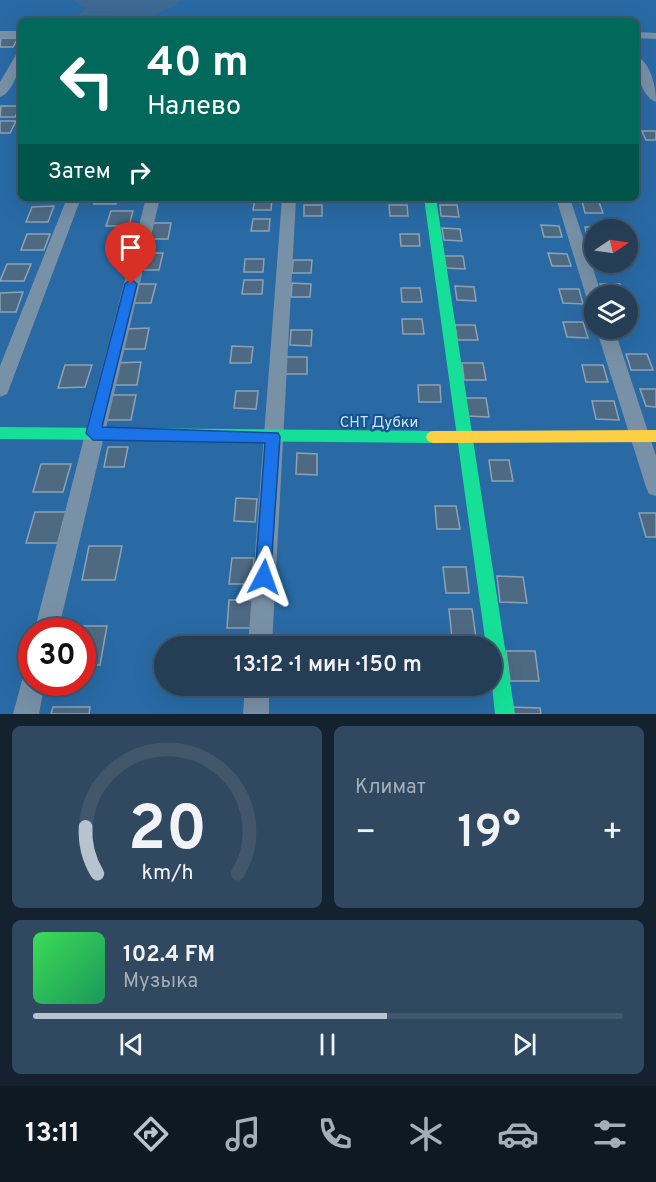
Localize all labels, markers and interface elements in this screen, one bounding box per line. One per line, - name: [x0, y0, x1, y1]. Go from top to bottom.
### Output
- text: 40 m: [147, 38, 249, 91]
- icon: left: [48, 42, 126, 120]
- text: Налево: [147, 90, 241, 124]
- icon: right: [123, 156, 156, 189]
- text: Затем: [48, 159, 111, 186]
- north arrow: [584, 219, 638, 273]
- map controls: [584, 219, 638, 339]
- pin: [105, 222, 156, 284]
- icon: arrive: [114, 231, 147, 264]
- button: layers: [584, 285, 638, 339]
- park label: СНТ Дубки: [340, 414, 418, 433]
- position arrow: [232, 545, 296, 609]
- speed limit sign: 30: [18, 618, 96, 696]
- text: 13:12 · 1 мин · 150 m: [234, 652, 422, 679]
- text: Климат: [355, 775, 426, 801]
- text: 20: [127, 793, 207, 872]
- text: 19°: [457, 806, 521, 863]
- text: −: [355, 813, 376, 855]
- text: +: [602, 813, 623, 855]
- text: km/h: [141, 860, 193, 887]
- text: 102.4 FM: [123, 942, 215, 969]
- text: Музыка: [123, 969, 198, 995]
- icon: previous: [115, 1028, 148, 1061]
- icon: pause: [311, 1028, 344, 1061]
- icon: next: [508, 1028, 541, 1061]
- icon: directions: [130, 1113, 172, 1155]
- icon: music: [222, 1113, 264, 1155]
- icon: phone: [314, 1113, 356, 1155]
- icon: climate: [405, 1113, 447, 1155]
- icon: car: [497, 1113, 539, 1155]
- icon: filters: [589, 1113, 631, 1155]
- text: 13:11: [25, 1117, 80, 1151]

